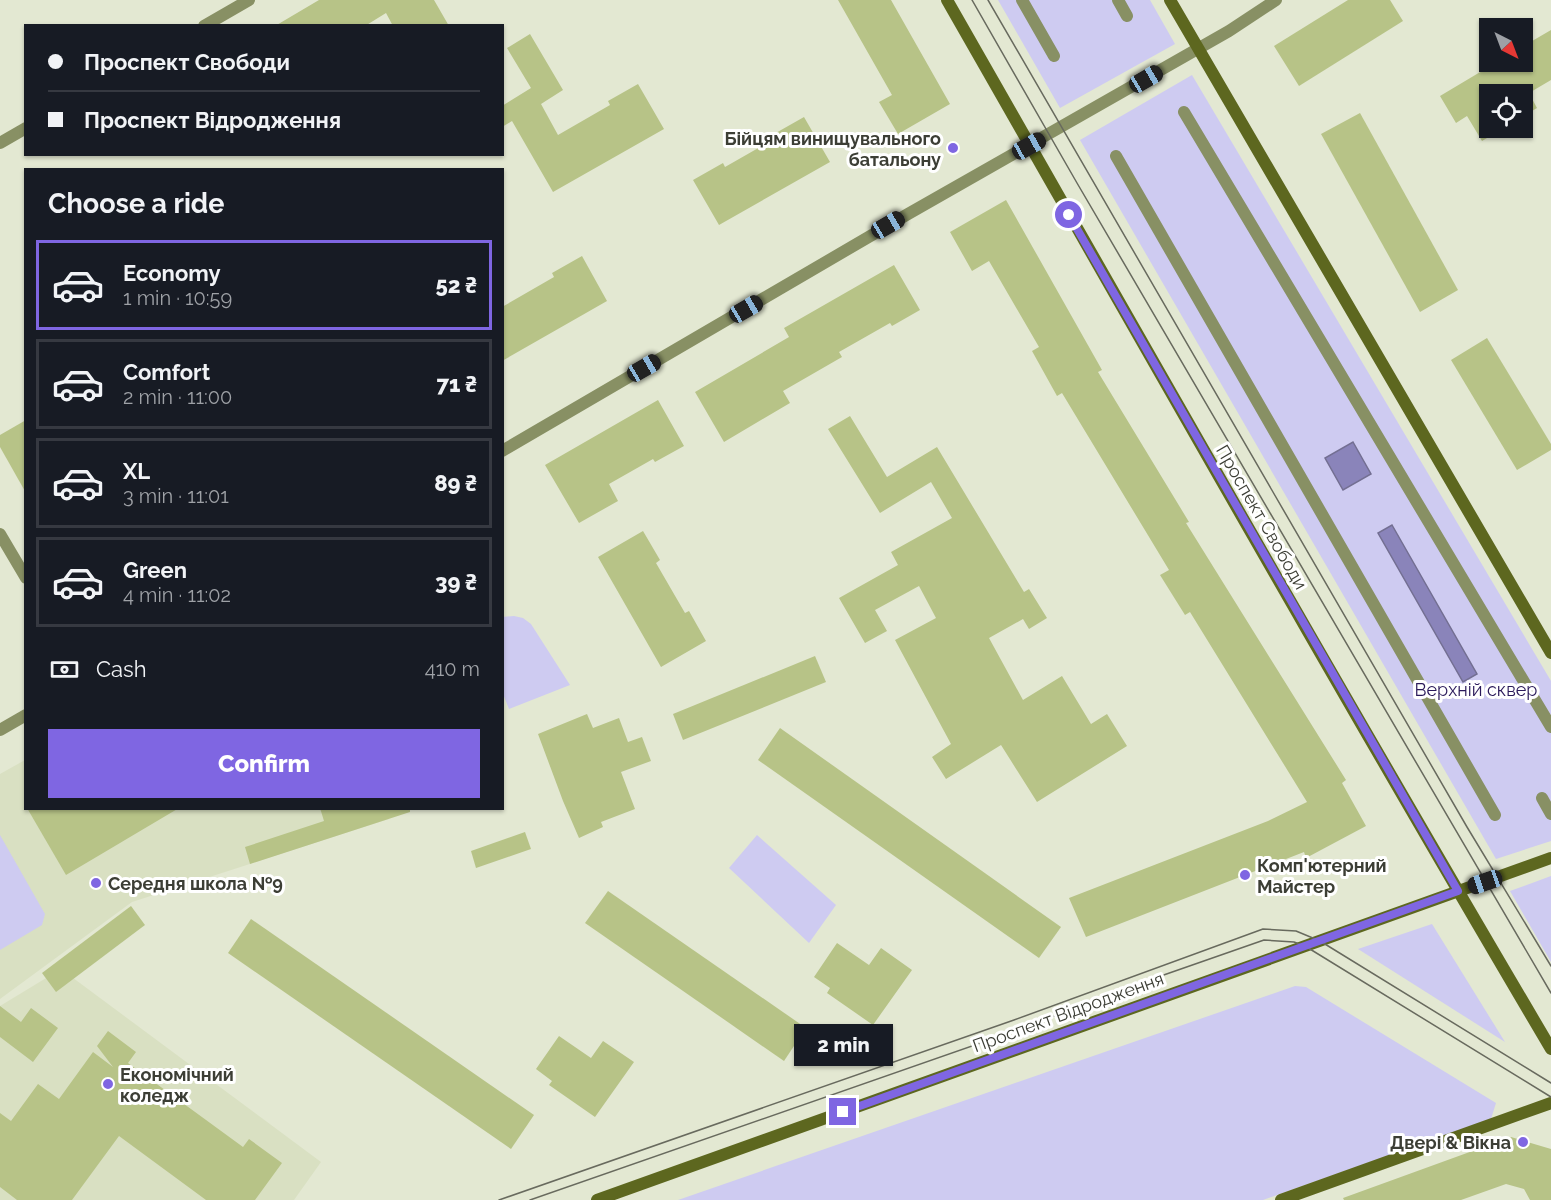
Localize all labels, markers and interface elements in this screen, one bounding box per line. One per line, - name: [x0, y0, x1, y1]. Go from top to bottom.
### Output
- north arrow: [1479, 18, 1533, 72]
- map controls: [1479, 18, 1533, 138]
- text: Проспект Свободи: [84, 49, 290, 75]
- car: [1126, 62, 1166, 96]
- button: locate: [1479, 84, 1533, 138]
- text: Проспект Відродження: [84, 107, 341, 133]
- place label: Бійцям винищувального батальону: [725, 128, 941, 170]
- car: [1009, 129, 1049, 163]
- marker: Бійцям винищувального батальону: [946, 141, 960, 155]
- text: Choose a ride: [48, 188, 224, 219]
- route start: [1055, 201, 1082, 228]
- car: [868, 208, 908, 242]
- icon: car: [51, 258, 105, 312]
- text: Economy: [123, 260, 221, 286]
- text: 52 ₴: [435, 272, 477, 298]
- text: 1 min · 10:59: [123, 286, 232, 310]
- car: [726, 292, 766, 326]
- car: [624, 351, 664, 385]
- icon: car: [51, 357, 105, 411]
- text: Comfort: [123, 359, 210, 385]
- text: 71 ₴: [436, 371, 477, 397]
- text: 2 min · 11:00: [123, 385, 232, 409]
- street label: Проспект Свободи: [1212, 441, 1312, 593]
- icon: car: [51, 456, 105, 510]
- text: XL: [123, 458, 150, 484]
- text: 89 ₴: [434, 470, 477, 496]
- text: 3 min · 11:01: [123, 484, 229, 508]
- icon: car: [51, 555, 105, 609]
- text: Green: [123, 557, 187, 583]
- text: 39 ₴: [435, 569, 477, 595]
- text: 4 min · 11:02: [123, 583, 231, 607]
- icon: cash: [48, 653, 81, 686]
- text: Cash: [96, 656, 147, 682]
- text: 410 m: [425, 657, 480, 681]
- park label: Верхній сквер: [1415, 679, 1537, 700]
- button: Confirm: [48, 729, 480, 798]
- place label: Комп'ютерний Майстер: [1257, 855, 1387, 897]
- marker: Комп'ютерний Майстер: [1238, 868, 1252, 882]
- car: [1465, 868, 1505, 896]
- place label: Середня школа №9: [108, 873, 283, 894]
- marker: Середня школа №9: [89, 876, 103, 890]
- street label: Проспект Відродження: [970, 968, 1166, 1056]
- callout: 2 min: [794, 1025, 892, 1067]
- text: 2 min: [817, 1033, 870, 1057]
- place label: Економічний коледж: [120, 1064, 234, 1106]
- marker: Економічний коледж: [101, 1077, 115, 1091]
- route end: [829, 1098, 856, 1125]
- place label: Двері & Вікна: [1390, 1132, 1511, 1153]
- marker: Двері & Вікна: [1516, 1135, 1530, 1149]

